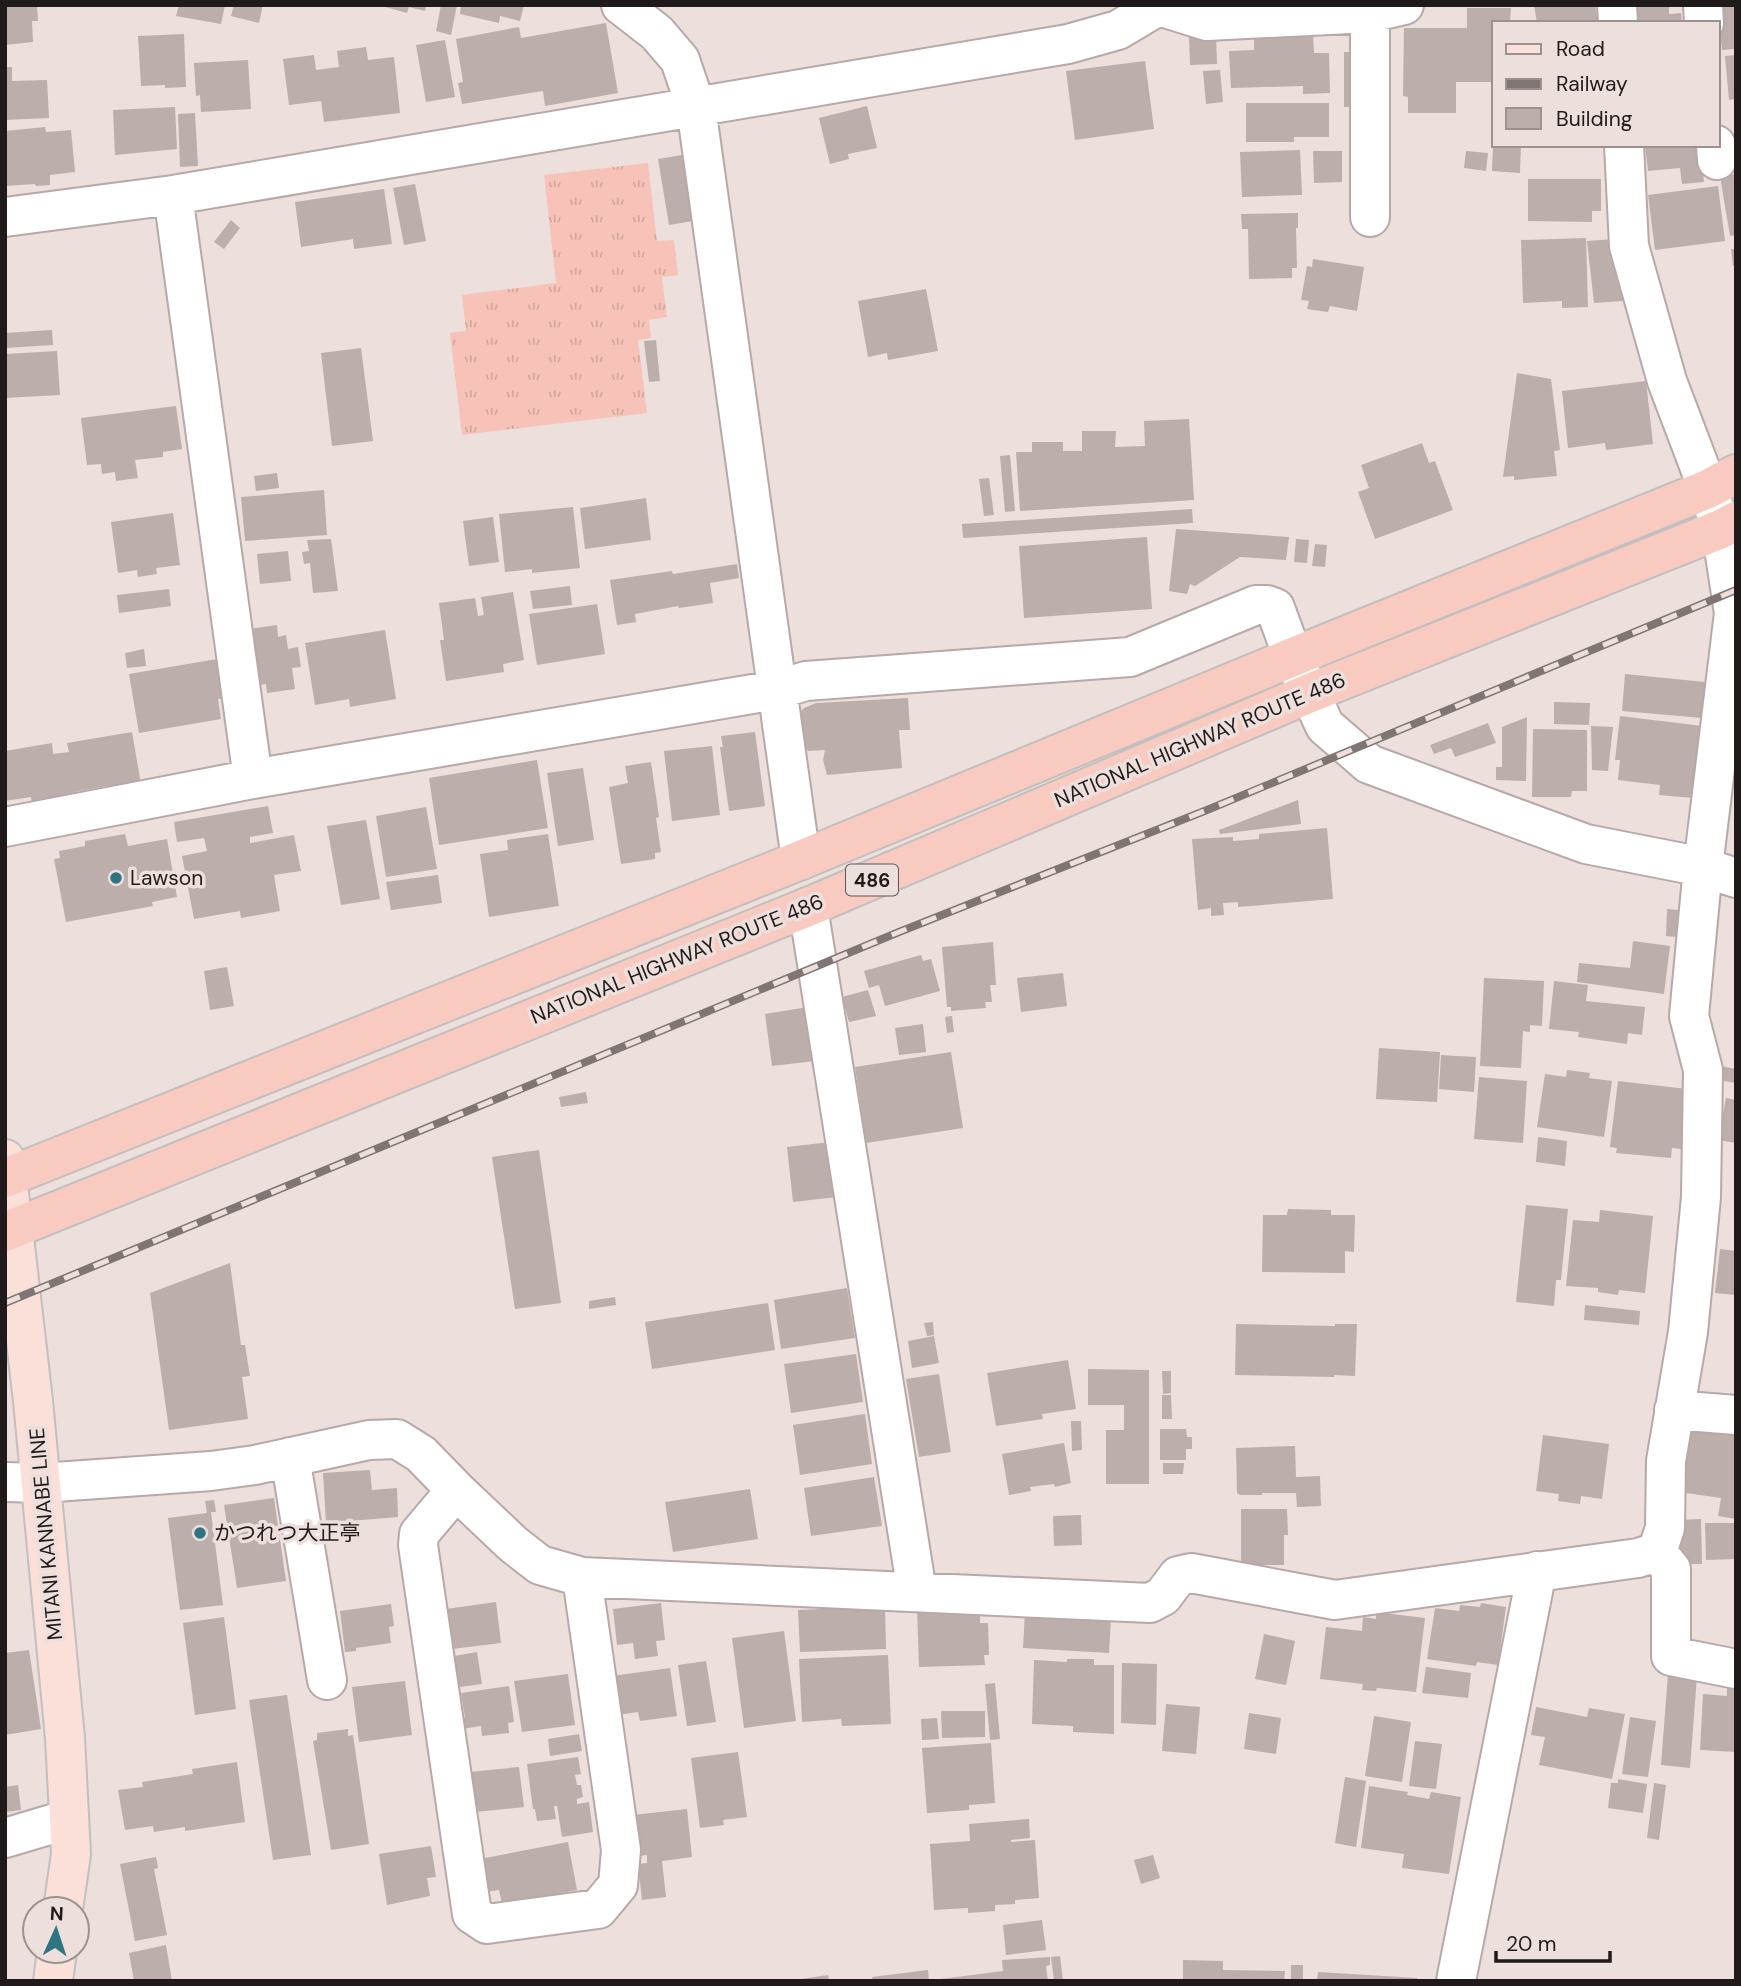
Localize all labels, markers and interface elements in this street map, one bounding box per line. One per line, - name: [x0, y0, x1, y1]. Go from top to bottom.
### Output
- legend: [1492, 21, 1720, 147]
- text: Road: [1556, 35, 1605, 63]
- text: Railway: [1556, 70, 1628, 98]
- text: Building: [1556, 105, 1633, 133]
- street label: NATIONAL HIGHWAY ROUTE 486: [1050, 666, 1350, 814]
- place label: Lawson: [130, 864, 203, 892]
- road number: 486: [846, 864, 898, 895]
- marker: Lawson: [108, 870, 124, 886]
- street label: NATIONAL HIGHWAY ROUTE 486: [526, 887, 828, 1031]
- street label: MITANI KANNABE LINE: [23, 1427, 69, 1641]
- place label: かつれつ大正亭: [214, 1519, 361, 1547]
- marker: かつれつ大正亭: [192, 1525, 208, 1541]
- north arrow: [21, 1895, 91, 1965]
- text: N: [49, 1901, 64, 1926]
- scale bar: [1496, 1920, 1610, 1964]
- text: 20 m: [1506, 1930, 1557, 1958]

